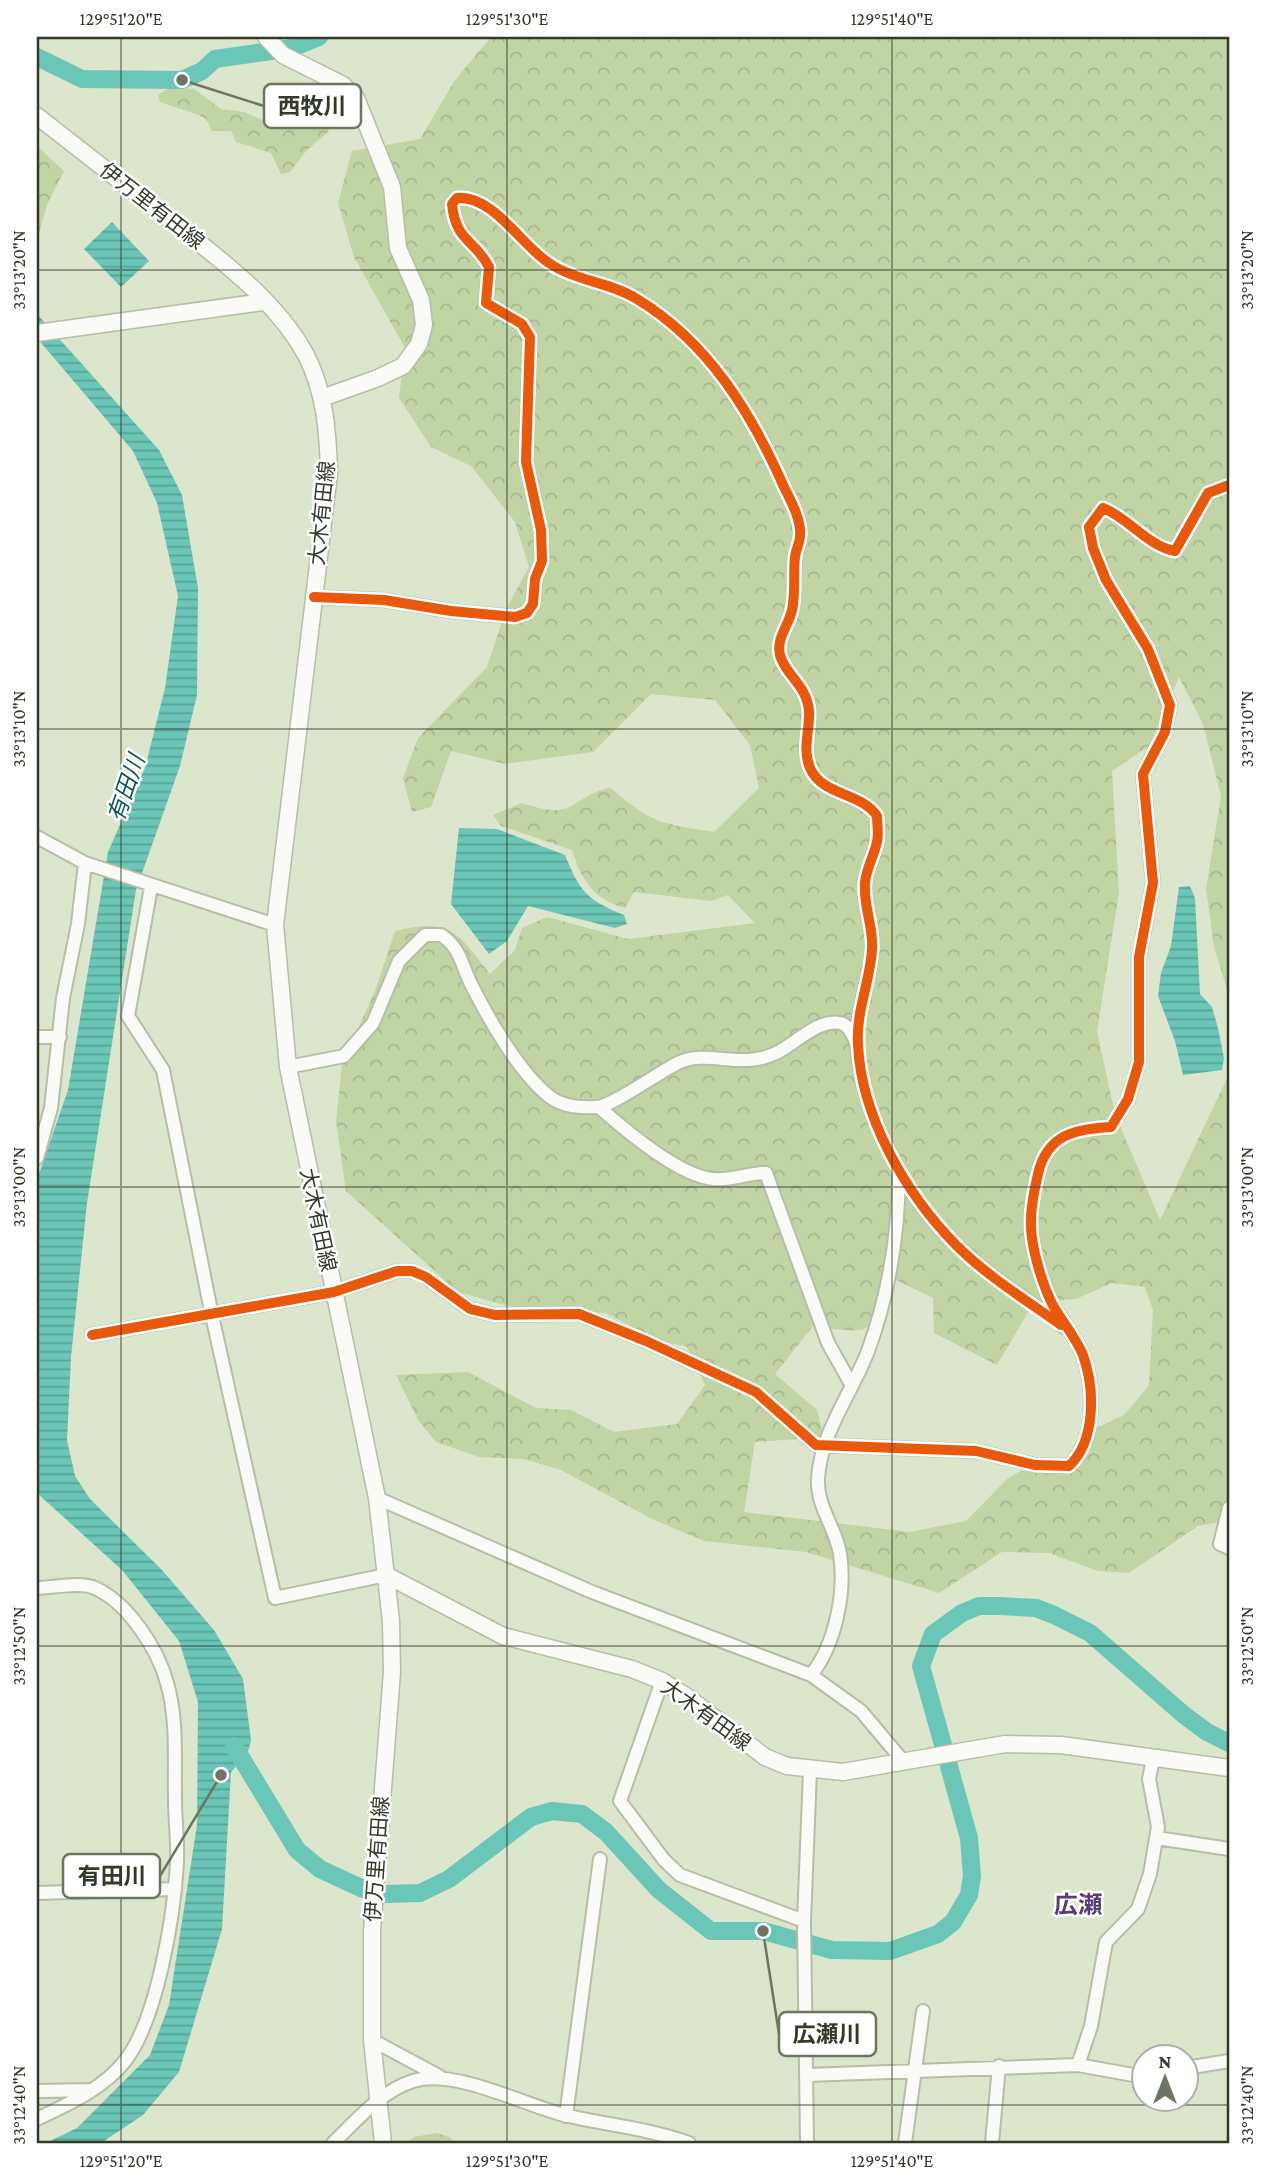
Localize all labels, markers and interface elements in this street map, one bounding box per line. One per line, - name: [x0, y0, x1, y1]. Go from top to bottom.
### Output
- text: 129°51'20"E: [79, 9, 163, 29]
- text: 129°51'30"E: [466, 9, 549, 29]
- text: 129°51'40"E: [851, 9, 934, 29]
- callout: 西牧川: [264, 84, 361, 128]
- text: 西牧川: [278, 93, 347, 119]
- street label: 伊万里有田線: [95, 158, 209, 254]
- text: 33°13'20"N: [9, 230, 29, 310]
- text: 33°13'20"N: [1237, 230, 1257, 310]
- street label: 大木有田線: [305, 460, 339, 566]
- text: 33°13'10"N: [9, 690, 29, 768]
- text: 33°13'10"N: [1237, 690, 1257, 768]
- water label: 有田川: [102, 748, 151, 825]
- text: 33°13'00"N: [9, 1146, 29, 1227]
- text: 33°13'00"N: [1237, 1146, 1257, 1227]
- street label: 大木有田線: [295, 1166, 341, 1274]
- text: 33°12'50"N: [9, 1606, 29, 1685]
- text: 33°12'50"N: [1237, 1606, 1257, 1685]
- street label: 大木有田線: [656, 1674, 756, 1756]
- street label: 伊万里有田線: [361, 1795, 393, 1923]
- callout: 有田川: [63, 1854, 160, 1898]
- text: 有田川: [78, 1863, 147, 1889]
- district label: 広瀬: [1054, 1891, 1102, 1918]
- callout: 広瀬川: [779, 2012, 876, 2056]
- text: 広瀬川: [793, 2021, 862, 2047]
- north arrow: [1130, 2044, 1200, 2114]
- text: N: [1159, 2051, 1172, 2072]
- text: 33°12'40"N: [9, 2065, 29, 2145]
- text: 33°12'40"N: [1237, 2065, 1257, 2145]
- text: 129°51'20"E: [79, 2151, 163, 2171]
- text: 129°51'30"E: [466, 2151, 549, 2171]
- text: 129°51'40"E: [851, 2151, 934, 2171]

